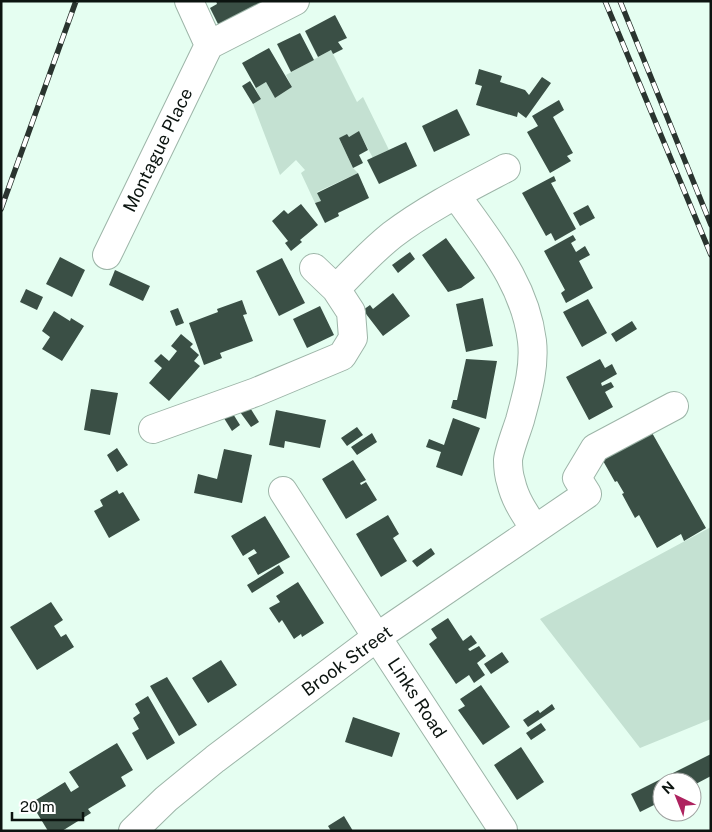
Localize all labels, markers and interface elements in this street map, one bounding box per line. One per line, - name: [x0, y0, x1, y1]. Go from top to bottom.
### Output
- street label: Montague Place: [118, 84, 197, 215]
- street label: Brook Street: [297, 621, 396, 700]
- street label: Links Road: [384, 654, 451, 742]
- north arrow: [652, 772, 702, 822]
- text: N: [659, 778, 678, 797]
- scale bar: [12, 790, 84, 822]
- text: 20 m: [20, 798, 55, 815]

